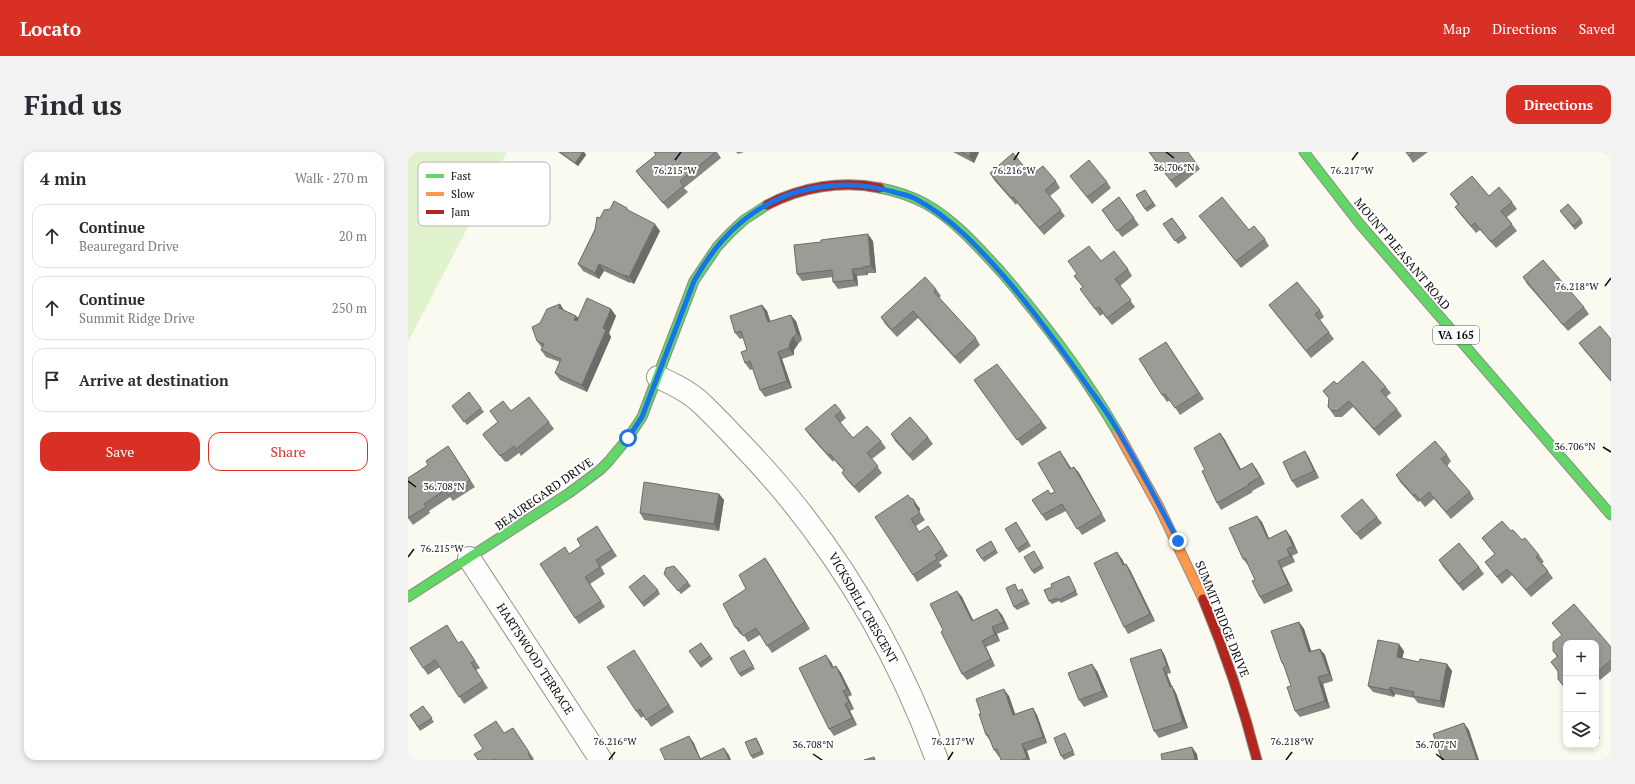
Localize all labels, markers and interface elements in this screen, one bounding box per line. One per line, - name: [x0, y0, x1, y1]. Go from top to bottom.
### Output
- text: Locato: [20, 16, 81, 41]
- text: Map: [1443, 19, 1470, 38]
- text: Directions: [1492, 19, 1557, 38]
- text: Saved: [1579, 19, 1615, 38]
- button: Directions: [1506, 85, 1611, 124]
- text: Find us: [24, 86, 122, 123]
- text: 36.706°N: [1154, 161, 1195, 174]
- legend: [418, 162, 550, 226]
- text: 76.215°W: [653, 164, 697, 177]
- text: 76.216°W: [992, 164, 1036, 177]
- text: 76.217°W: [1330, 164, 1374, 177]
- text: 4 min: [40, 167, 87, 190]
- text: Walk · 270 m: [295, 169, 368, 187]
- text: Fast: [451, 169, 471, 183]
- text: Slow: [451, 187, 475, 201]
- street label: MOUNT PLEASANT ROAD: [1351, 195, 1454, 313]
- text: Jam: [451, 205, 470, 219]
- text: Continue: [79, 217, 145, 237]
- icon: ahead: [41, 225, 63, 247]
- text: 20 m: [339, 227, 367, 245]
- text: Beauregard Drive: [79, 237, 179, 255]
- text: 76.218°W: [1555, 280, 1599, 293]
- text: Continue: [79, 289, 145, 309]
- icon: ahead: [41, 297, 63, 319]
- text: 250 m: [332, 299, 367, 317]
- text: Summit Ridge Drive: [79, 309, 195, 327]
- road number: VA 165: [1433, 326, 1479, 344]
- icon: arrive: [41, 369, 63, 391]
- text: Arrive at destination: [79, 370, 229, 390]
- route start: [619, 429, 637, 447]
- button: Save: [40, 432, 200, 471]
- button: Share: [208, 432, 368, 471]
- text: 36.706°N: [1555, 440, 1596, 453]
- street label: BEAUREGARD DRIVE: [492, 454, 596, 533]
- text: 36.708°N: [424, 480, 465, 493]
- route end: [1169, 532, 1187, 550]
- text: 76.215°W: [420, 542, 464, 555]
- street label: VICKSDELL CRESCENT: [826, 550, 902, 666]
- street label: SUMMIT RIDGE DRIVE: [1192, 559, 1253, 679]
- street label: HARTSWOOD TERRACE: [494, 600, 577, 717]
- map controls: [1563, 640, 1599, 748]
- button: +: [1563, 640, 1599, 676]
- button: −: [1563, 676, 1599, 712]
- button: layers: [1563, 712, 1599, 748]
- text: 76.216°W: [593, 735, 637, 748]
- text: 76.217°W: [931, 735, 975, 748]
- text: 76.218°W: [1270, 735, 1314, 748]
- text: 36.708°N: [793, 738, 834, 751]
- text: 36.707°N: [1416, 738, 1457, 751]

